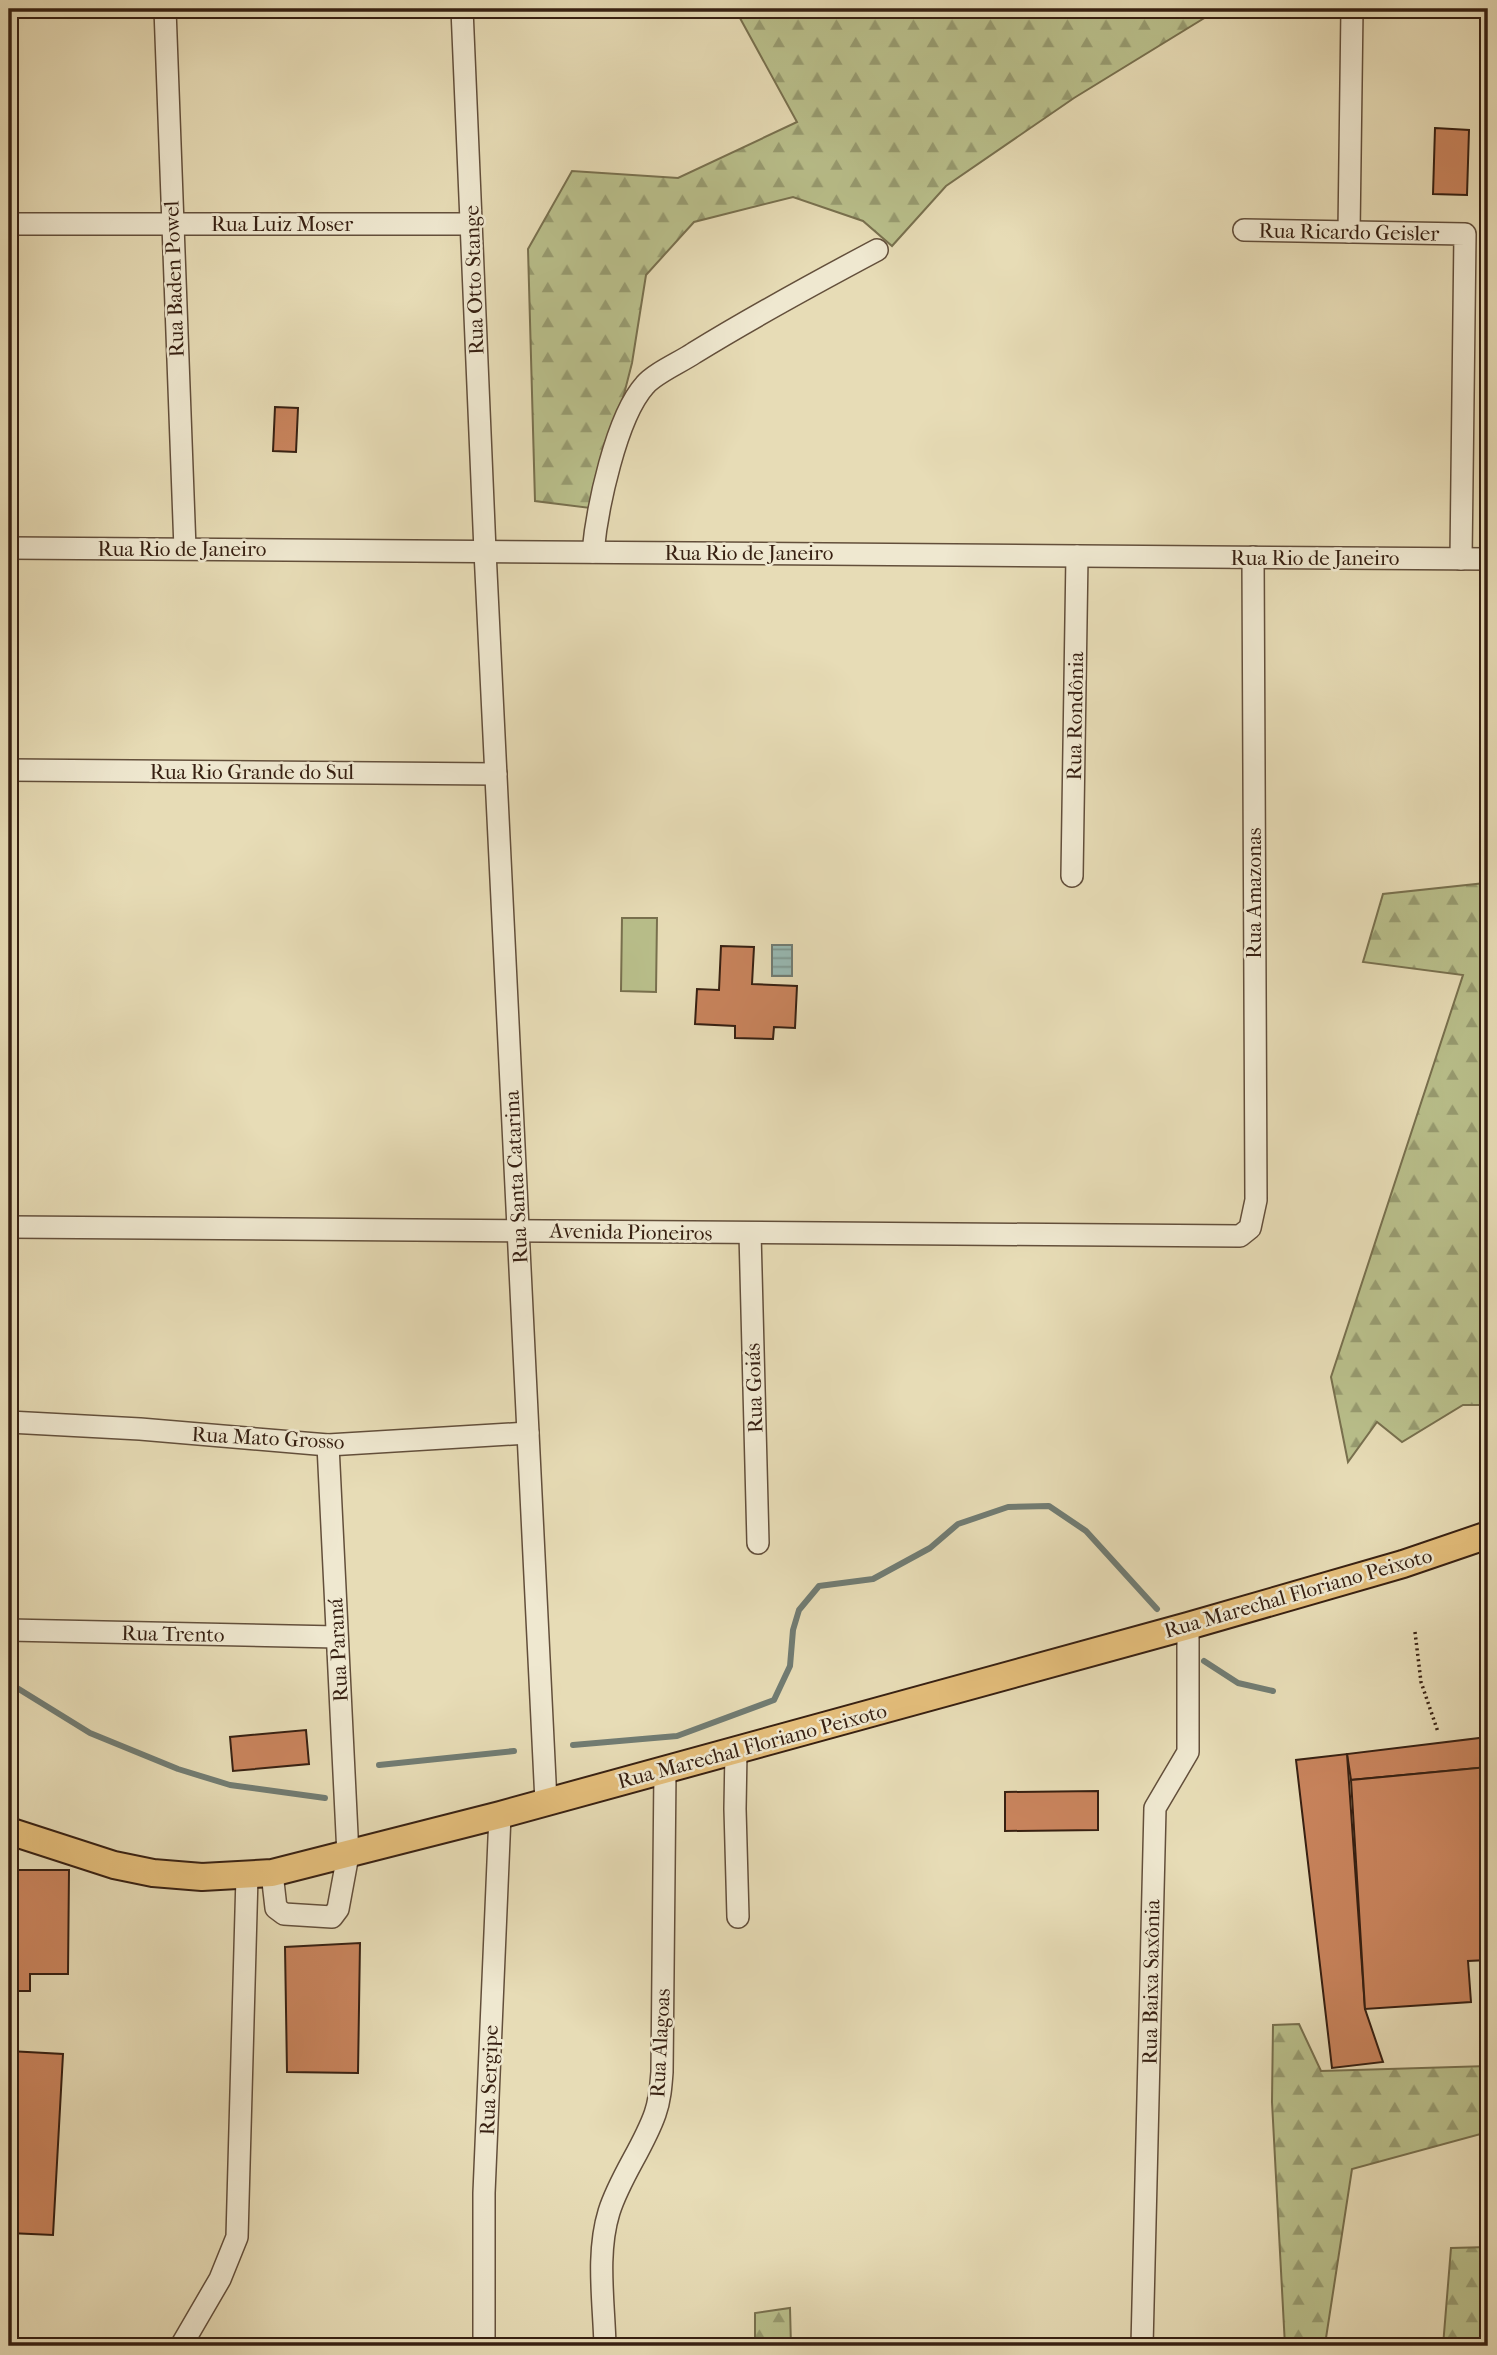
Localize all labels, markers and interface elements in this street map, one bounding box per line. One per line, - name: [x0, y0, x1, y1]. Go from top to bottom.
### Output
- street label: Rua Baden Powel: [159, 200, 189, 358]
- street label: Rua Otto Stange: [459, 205, 489, 355]
- street label: Rua Luiz Moser: [211, 212, 353, 236]
- street label: Rua Ricardo Geisler: [1258, 218, 1440, 246]
- street label: Rua Rio de Janeiro: [97, 537, 267, 561]
- street label: Rua Rio de Janeiro: [664, 541, 834, 565]
- street label: Rua Rio de Janeiro: [1230, 546, 1400, 570]
- street label: Rua Rondônia: [1062, 651, 1088, 781]
- street label: Rua Rio Grande do Sul: [150, 760, 354, 784]
- street label: Rua Amazonas: [1242, 827, 1266, 959]
- street label: Rua Santa Catarina: [499, 1090, 533, 1264]
- street label: Avenida Pioneiros: [548, 1219, 713, 1245]
- street label: Rua Goiás: [740, 1342, 768, 1433]
- street label: Rua Mato Grosso: [191, 1422, 345, 1454]
- street label: Rua Marechal Floriano Peixoto: [1161, 1543, 1435, 1643]
- street label: Rua Paraná: [323, 1597, 353, 1702]
- street label: Rua Trento: [121, 1621, 225, 1647]
- street label: Rua Marechal Floriano Peixoto: [615, 1698, 889, 1794]
- street label: Rua Baixa Saxônia: [1138, 1899, 1164, 2065]
- street label: Rua Alagoas: [645, 1988, 675, 2098]
- street label: Rua Sergipe: [475, 2024, 503, 2136]

